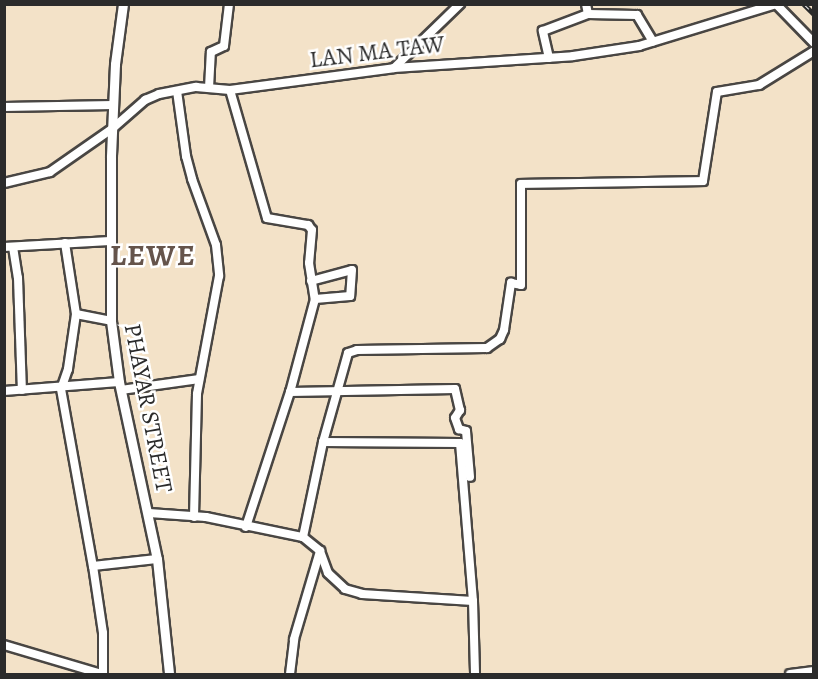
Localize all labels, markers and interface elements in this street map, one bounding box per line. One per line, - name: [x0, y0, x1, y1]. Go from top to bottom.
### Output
- street label: LAN MA TAW: [308, 29, 446, 75]
- district label: LEWE: [110, 237, 196, 273]
- street label: PHAYAR STREET: [118, 321, 178, 495]

